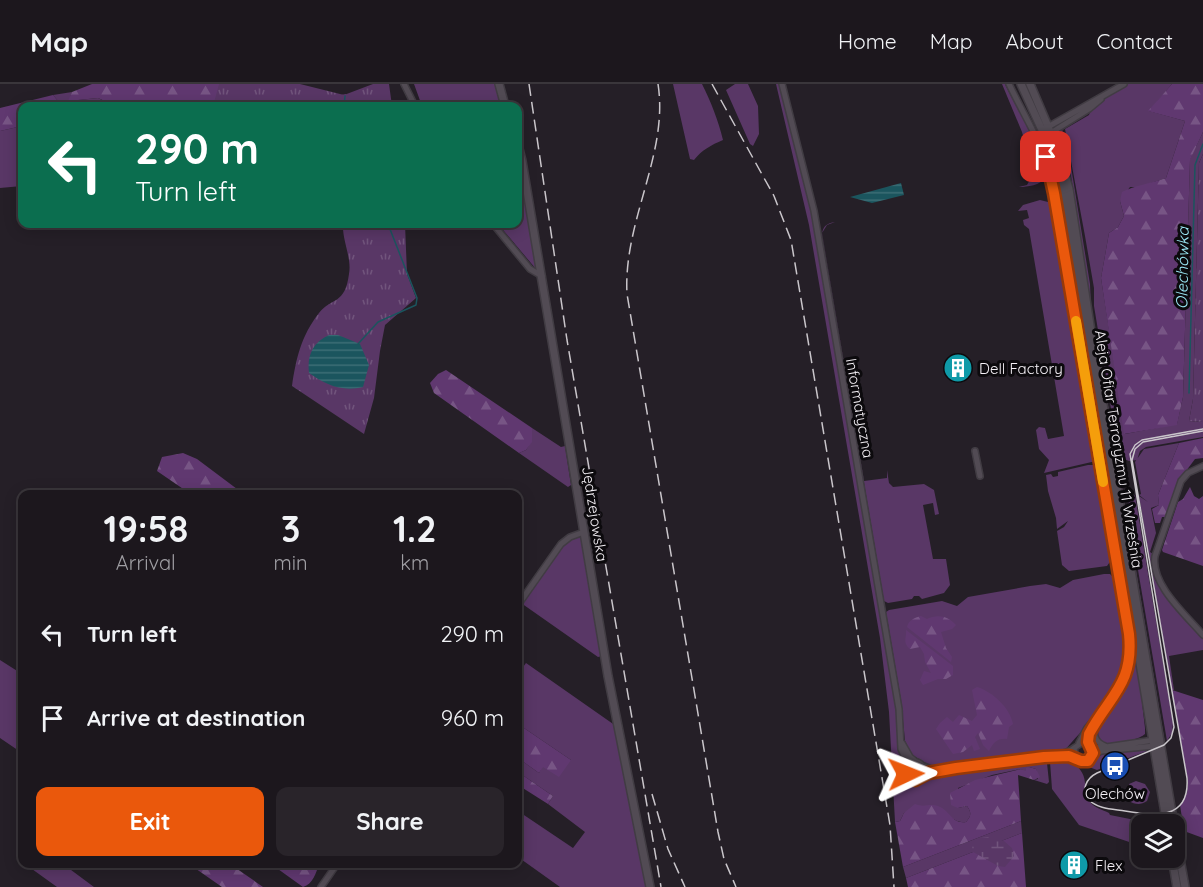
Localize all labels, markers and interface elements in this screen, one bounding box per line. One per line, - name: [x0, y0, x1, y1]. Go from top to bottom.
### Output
- text: Map: [30, 24, 88, 59]
- text: Home: [838, 28, 897, 54]
- text: Map: [930, 28, 973, 54]
- text: About: [1006, 28, 1064, 54]
- text: Contact: [1097, 28, 1173, 54]
- text: 290 m: [135, 122, 259, 175]
- icon: left: [36, 126, 114, 204]
- pin: [1020, 131, 1071, 182]
- icon: arrive: [1029, 140, 1062, 173]
- text: Turn left: [135, 174, 237, 208]
- water label: Olechówka: [1171, 225, 1193, 309]
- street label: Aleja Ofiar Terroryzmu 11 Września: [1091, 329, 1147, 569]
- building icon: Dell Factory: [942, 352, 974, 384]
- street label: Informatyczna: [842, 357, 878, 459]
- place label: Dell Factory: [979, 359, 1063, 378]
- street label: Jędrzejowska: [578, 465, 612, 563]
- text: 19:58: [103, 506, 188, 551]
- text: 3: [281, 506, 300, 551]
- text: 1.2: [393, 506, 437, 551]
- text: Arrival: [116, 550, 176, 575]
- text: min: [274, 550, 308, 575]
- text: km: [400, 550, 429, 575]
- icon: left: [36, 618, 69, 651]
- text: Turn left: [87, 620, 177, 648]
- text: 290 m: [440, 620, 504, 648]
- icon: arrive: [36, 702, 69, 735]
- text: Arrive at destination: [87, 704, 305, 732]
- text: 960 m: [441, 704, 504, 732]
- position arrow: [874, 742, 938, 806]
- bus stop icon: Olechów: [1099, 750, 1131, 782]
- place label: Olechów: [1085, 784, 1145, 803]
- button: Exit: [36, 787, 264, 856]
- button: Share: [276, 787, 504, 856]
- map controls: [1131, 814, 1185, 868]
- button: layers: [1131, 814, 1185, 868]
- building icon: Flex: [1058, 849, 1090, 881]
- place label: Flex: [1095, 856, 1122, 875]

